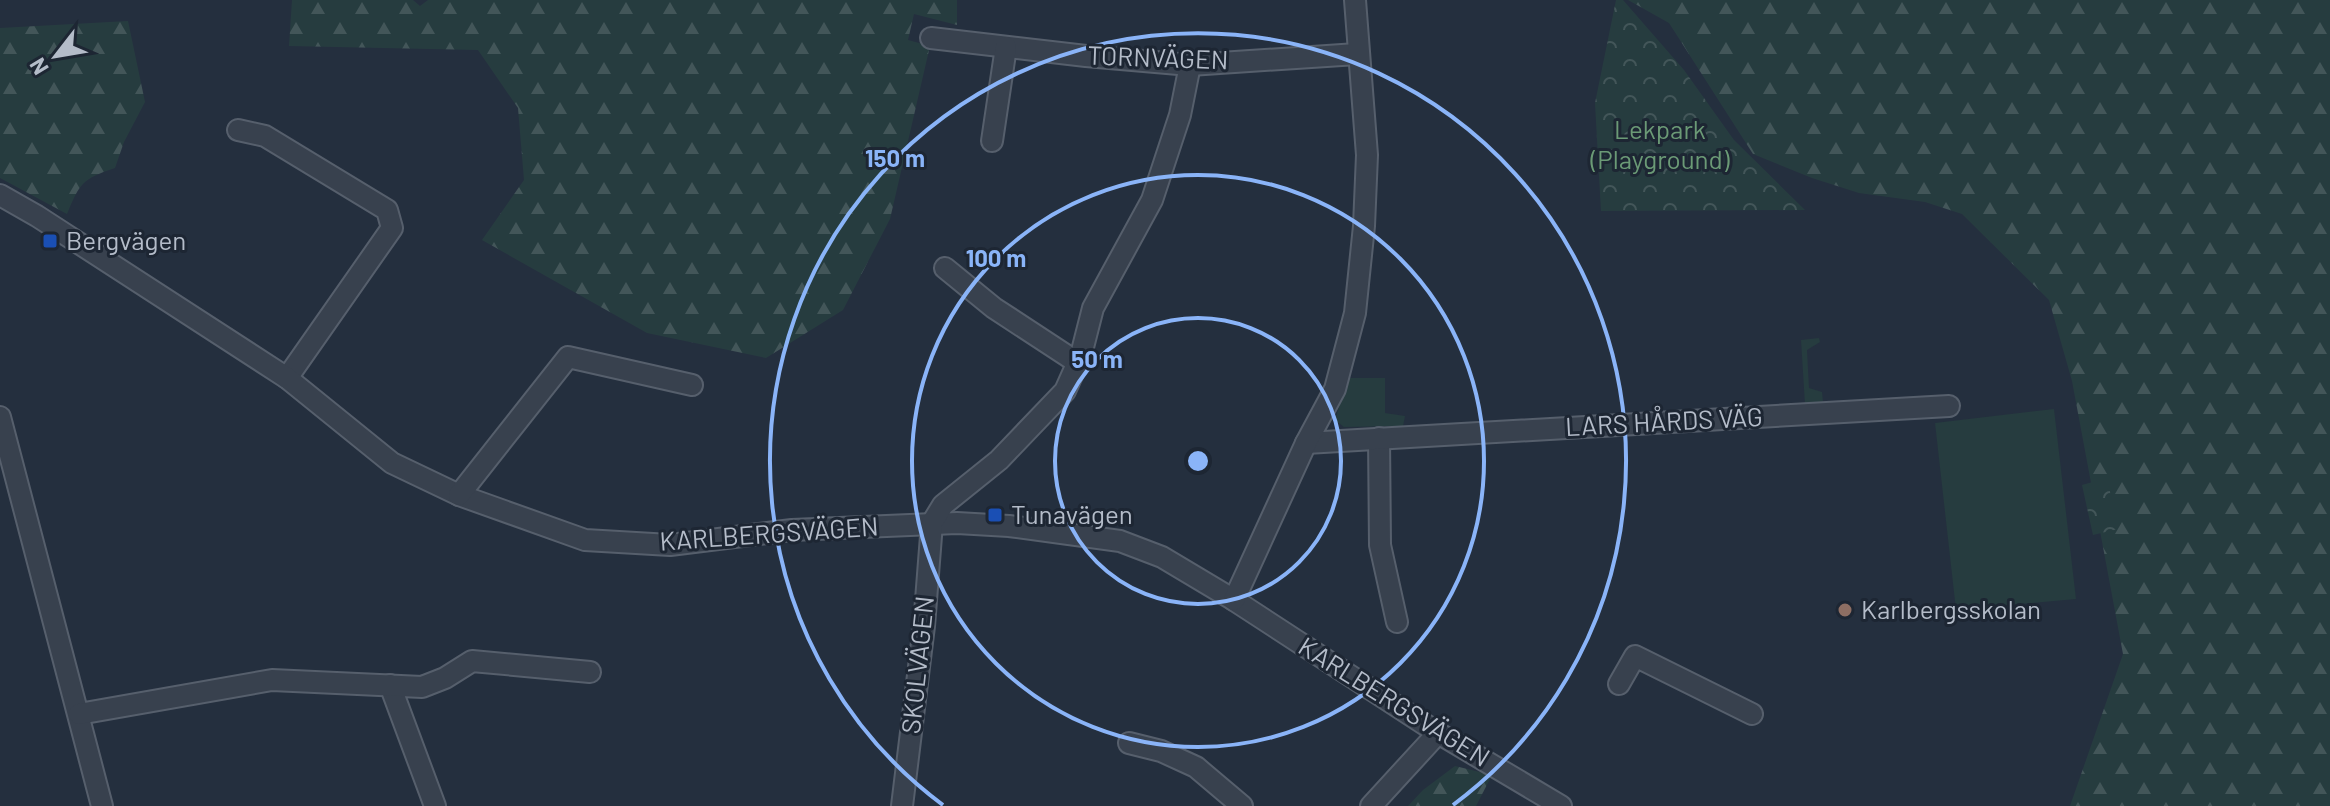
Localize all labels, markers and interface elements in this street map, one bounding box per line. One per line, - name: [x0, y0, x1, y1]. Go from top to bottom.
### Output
- north arrow: [16, 16, 96, 96]
- street label: TORNVÄGEN: [1087, 39, 1229, 74]
- text: N: [23, 54, 53, 80]
- park label: Lekpark (Playground): [1590, 113, 1730, 174]
- text: 150 m: [865, 143, 925, 172]
- place label: Bergvägen: [66, 224, 186, 255]
- marker: Bergvägen: [41, 232, 59, 250]
- text: 100 m: [966, 243, 1026, 272]
- text: 50 m: [1071, 344, 1123, 373]
- street label: LARS HÅRDS VÄG: [1564, 400, 1763, 441]
- centre of rings: [1184, 447, 1212, 475]
- place label: Tunavägen: [1011, 498, 1133, 529]
- marker: Tunavägen: [986, 506, 1004, 524]
- street label: KARLBERGSVÄGEN: [658, 509, 879, 556]
- place label: Karlbergsskolan: [1861, 593, 2041, 624]
- street label: SKOLVÄGEN: [894, 594, 939, 735]
- marker: Karlbergsskolan: [1836, 601, 1854, 619]
- street label: KARLBERGSVÄGEN: [1294, 629, 1496, 772]

